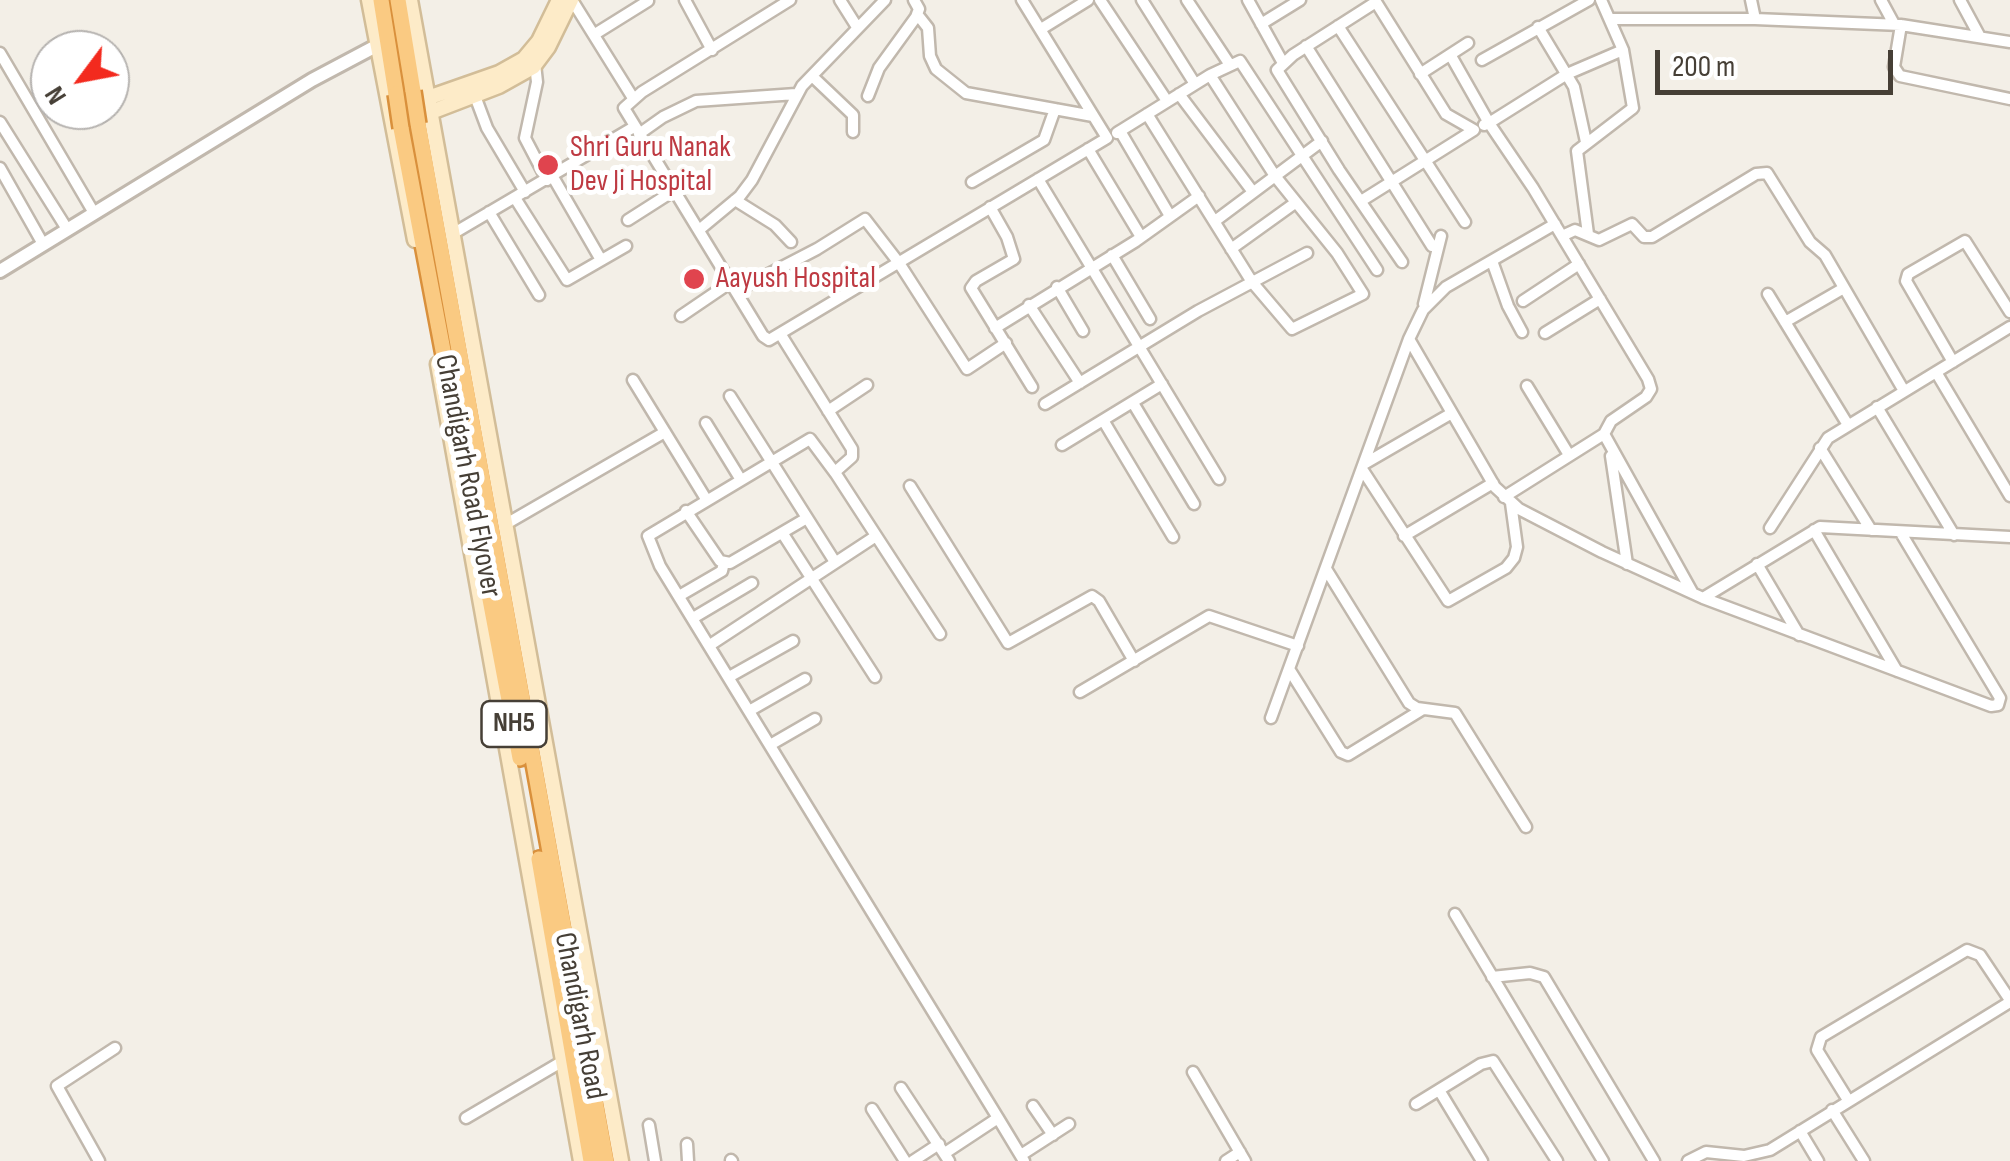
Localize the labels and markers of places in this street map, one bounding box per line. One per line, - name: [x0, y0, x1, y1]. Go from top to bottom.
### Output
- place label: Shri Guru Nanak Dev Ji Hospital: [570, 130, 731, 200]
- marker: Shri Guru Nanak Dev Ji Hospital: [535, 152, 561, 178]
- place label: Aayush Hospital: [716, 261, 876, 297]
- marker: Aayush Hospital: [681, 266, 707, 292]

